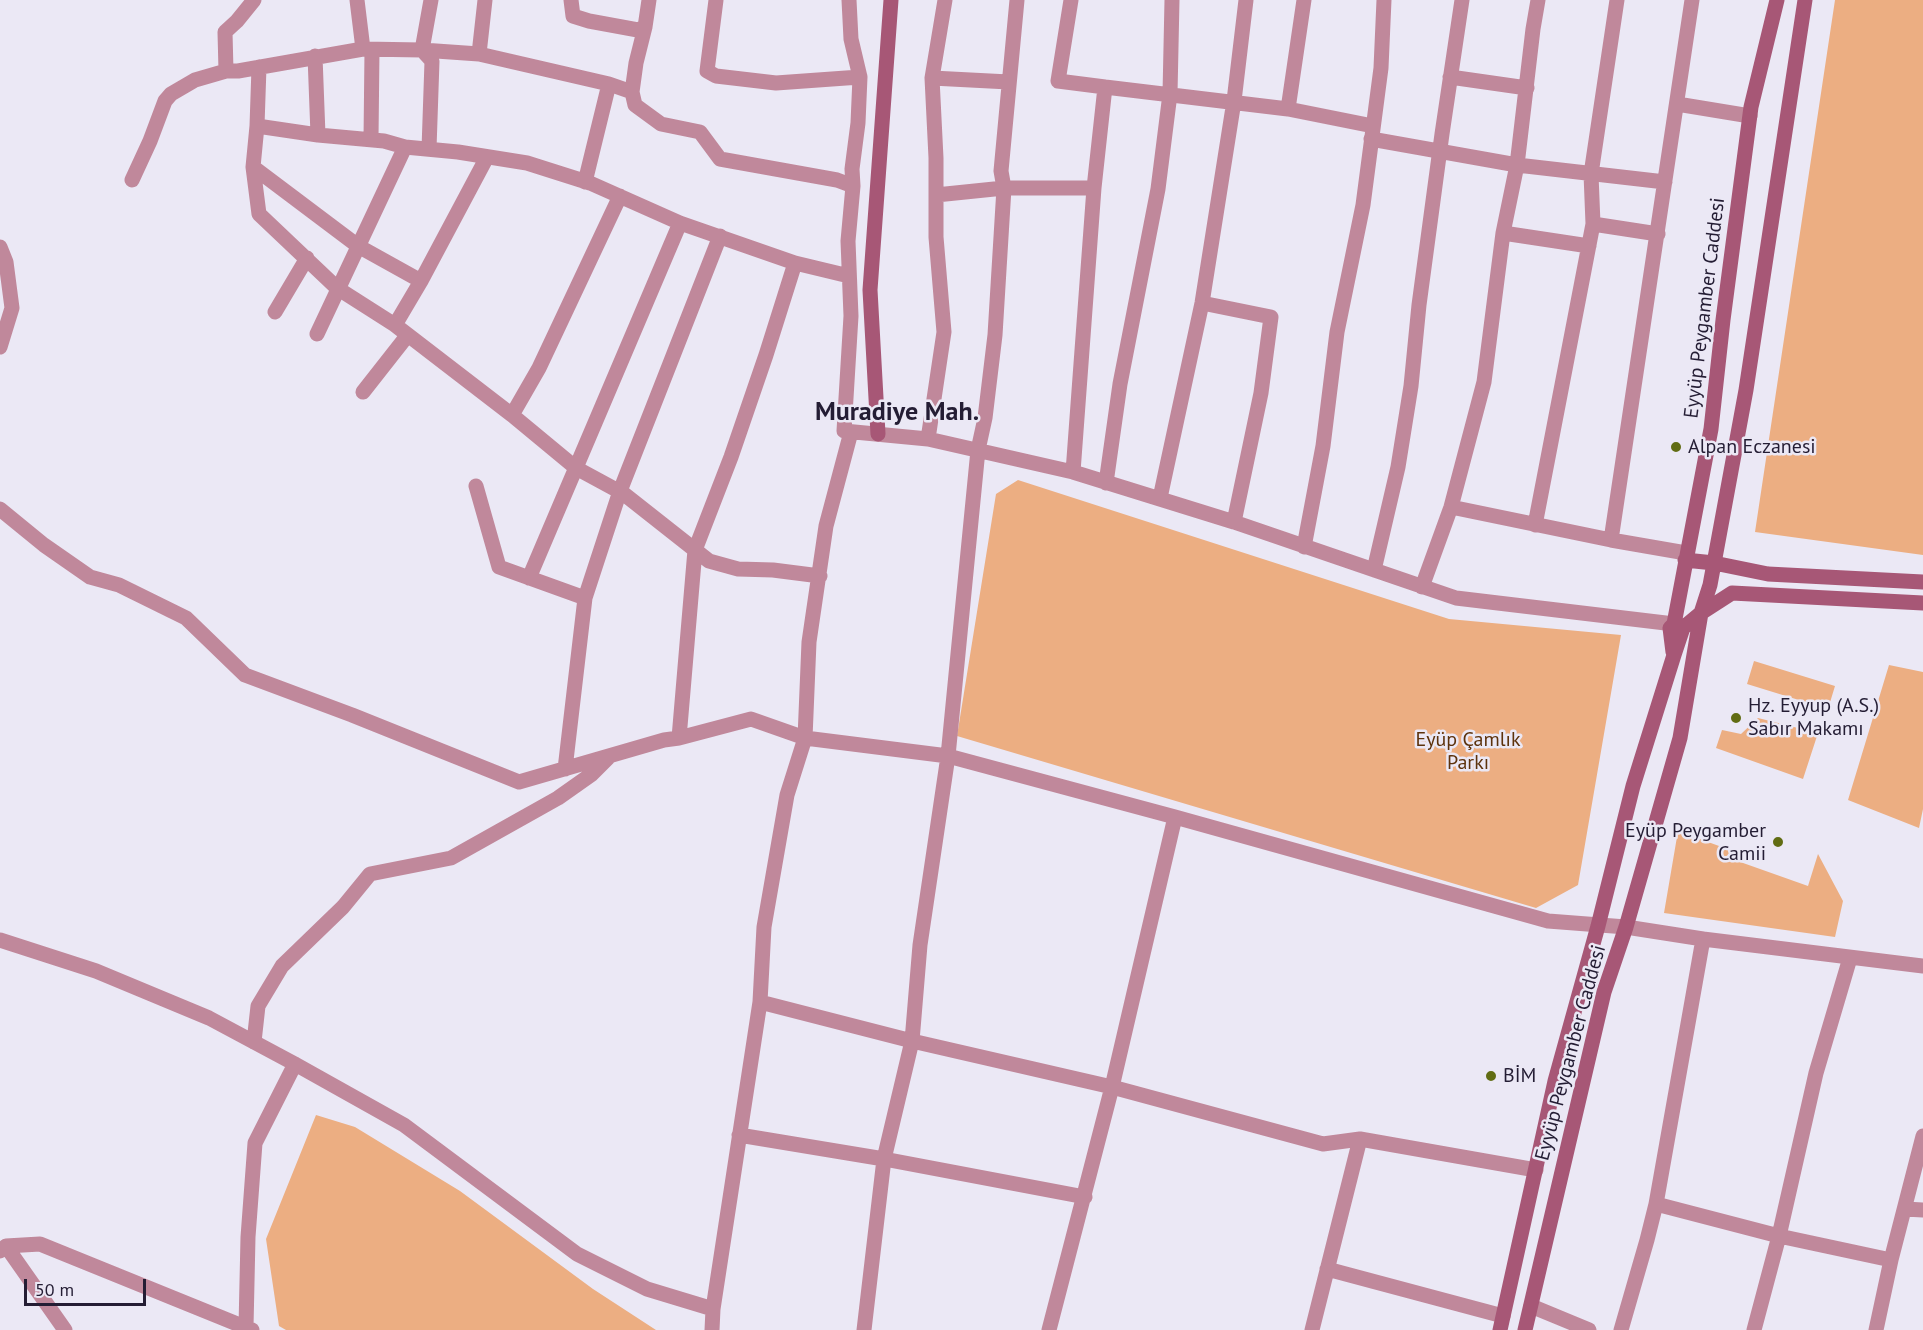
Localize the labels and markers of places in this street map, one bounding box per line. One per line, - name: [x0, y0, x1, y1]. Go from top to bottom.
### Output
- place label: Alpan Eczanesi: [1688, 435, 1816, 459]
- marker: Alpan Eczanesi: [1669, 440, 1683, 454]
- place label: Hz. Eyyup (A.S.) Sabır Makamı: [1748, 694, 1879, 741]
- marker: Hz. Eyyup (A.S.) Sabır Makamı: [1729, 711, 1743, 725]
- place label: Eyüp Peygamber Camii: [1625, 819, 1766, 866]
- marker: Eyüp Peygamber Camii: [1771, 835, 1785, 849]
- place label: BİM: [1503, 1064, 1536, 1088]
- marker: BİM: [1484, 1069, 1498, 1083]

